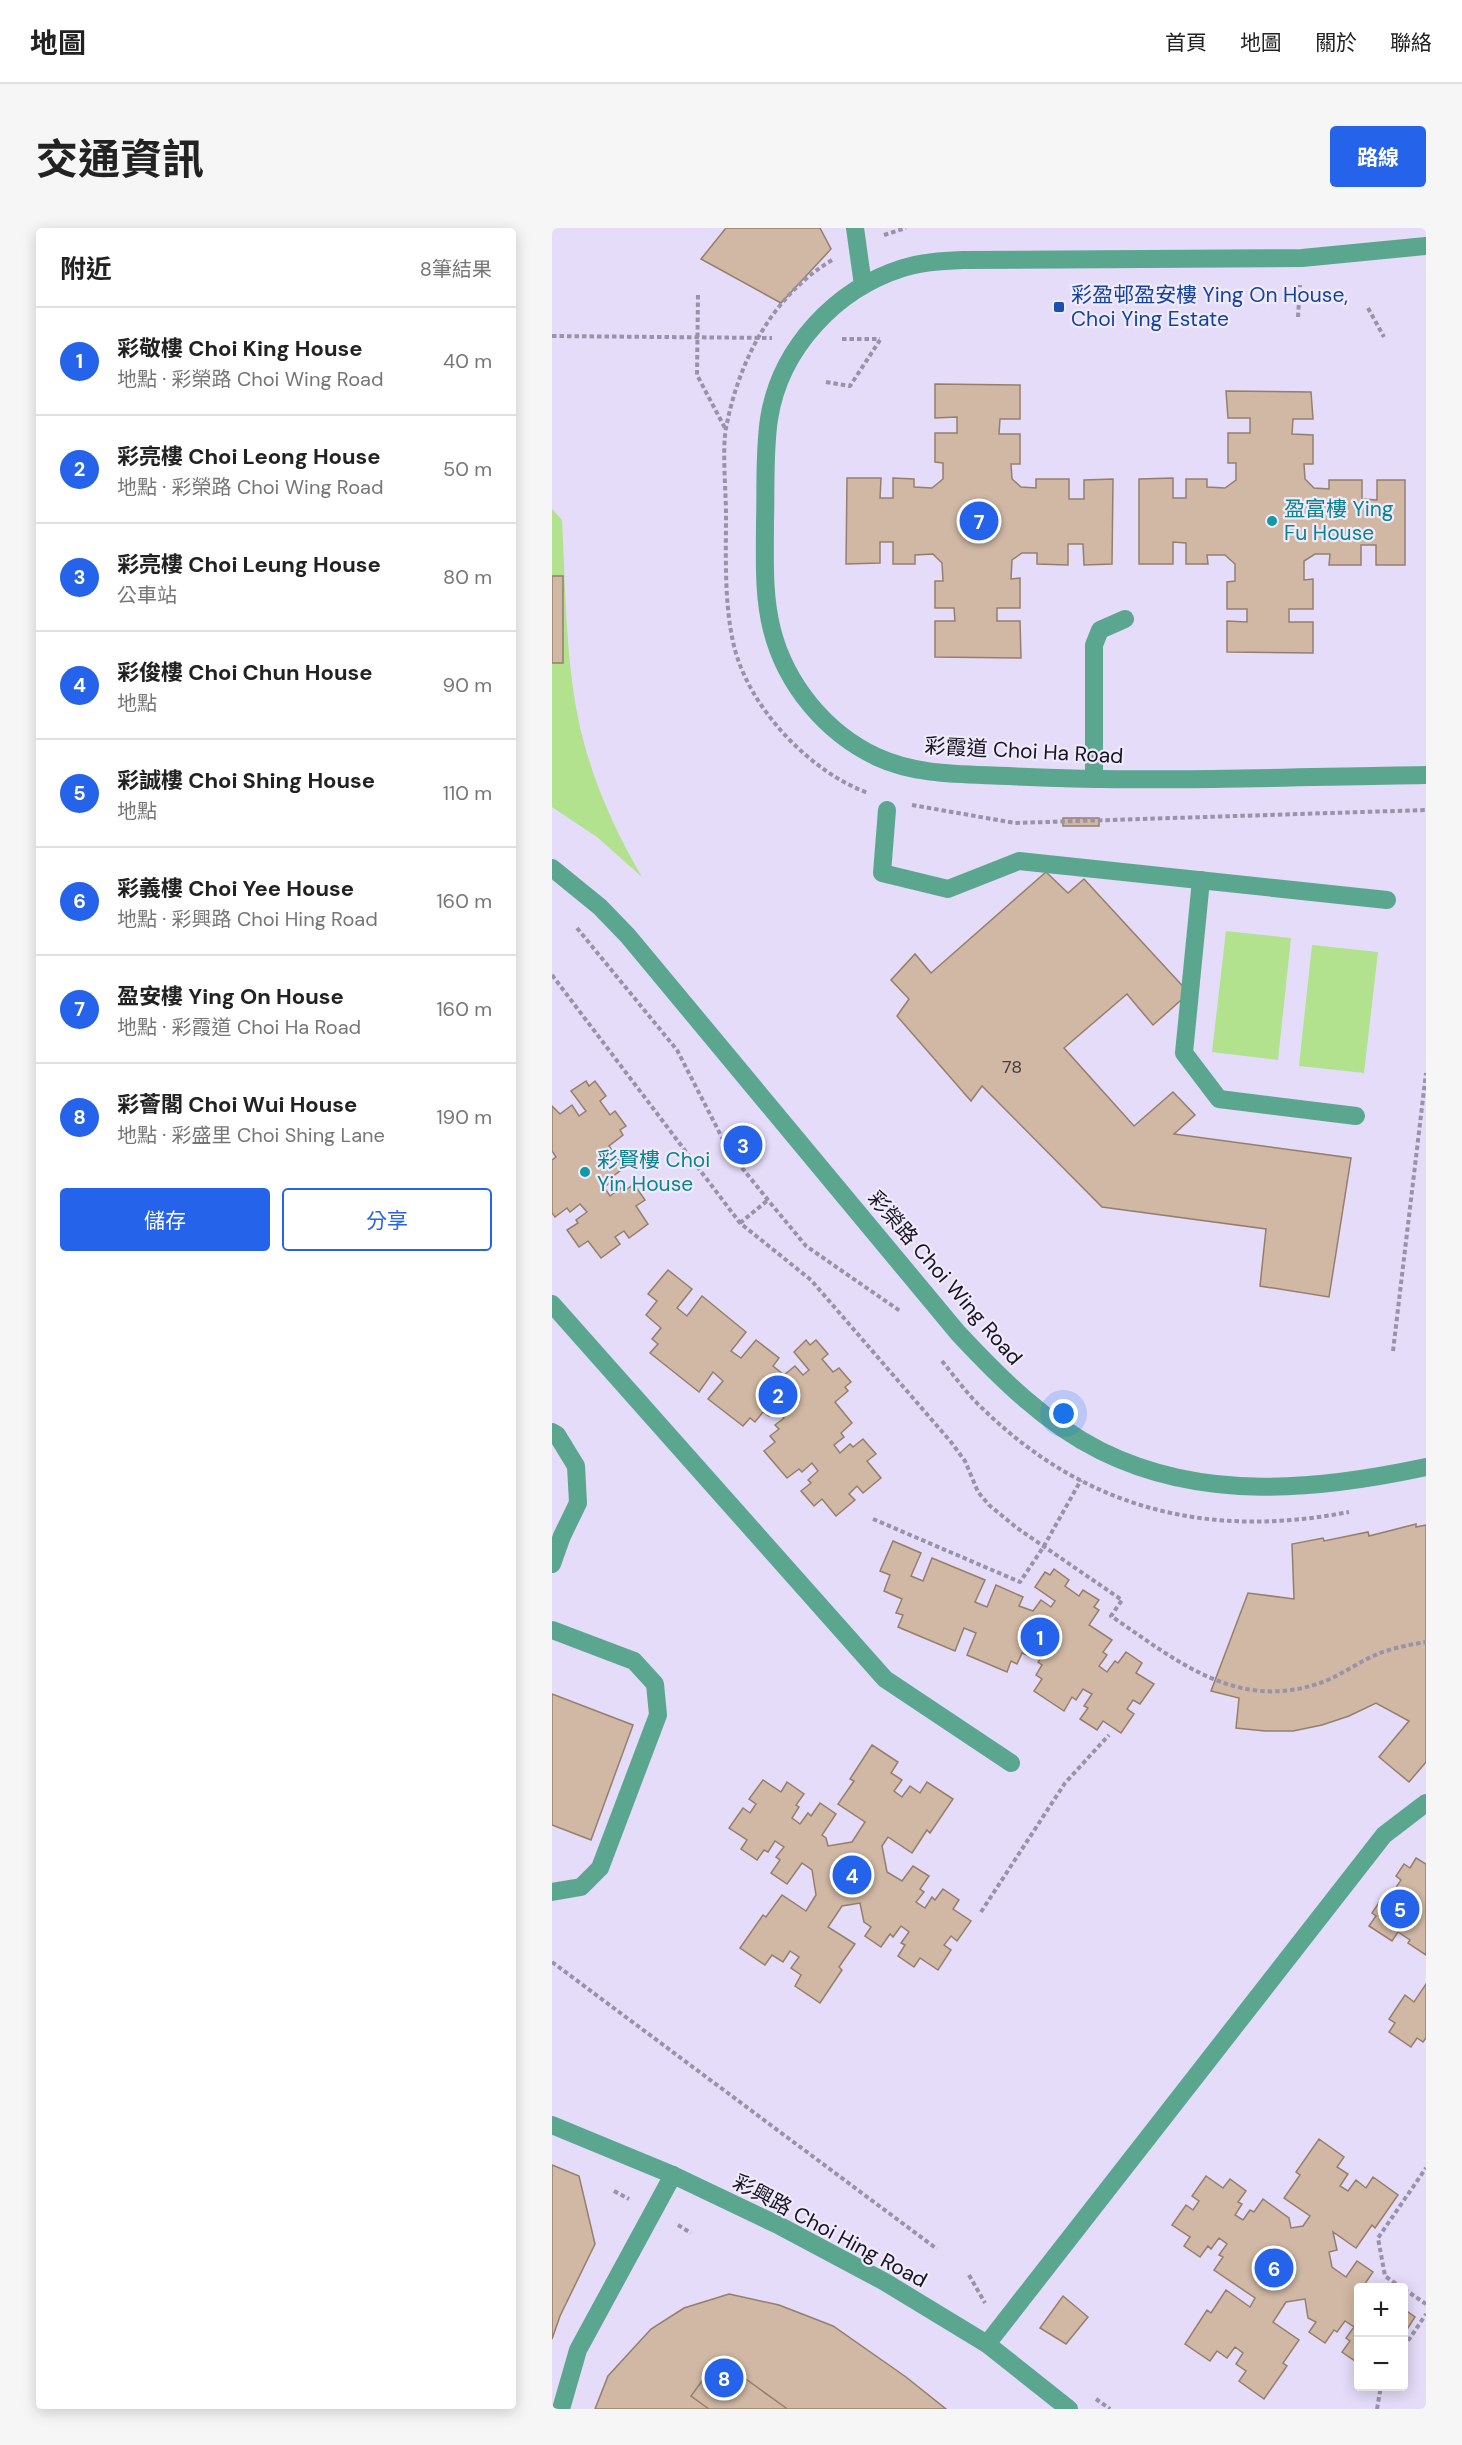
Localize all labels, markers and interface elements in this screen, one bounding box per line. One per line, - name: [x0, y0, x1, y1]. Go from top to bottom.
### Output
- text: 地圖: [30, 25, 86, 62]
- text: 首頁: [1165, 29, 1207, 57]
- text: 地圖: [1240, 29, 1282, 57]
- text: 關於: [1315, 29, 1357, 57]
- text: 聯絡: [1390, 29, 1432, 57]
- button: 路線: [1330, 126, 1426, 187]
- text: 交通資訊: [36, 132, 204, 187]
- text: 附近: [60, 252, 112, 286]
- text: 8筆結果: [420, 256, 492, 282]
- place label: 彩盈邨盈安樓 Ying On House, Choi Ying Estate: [1071, 281, 1348, 333]
- marker: 彩盈邨盈安樓 Ying On House, Choi Ying Estate: [1052, 300, 1066, 314]
- text: 彩敬樓 Choi King House: [117, 334, 363, 363]
- text: 1: [76, 348, 83, 374]
- text: 40 m: [443, 348, 492, 374]
- text: 地點 · 彩榮路 Choi Wing Road: [117, 366, 383, 392]
- text: 彩亮樓 Choi Leong House: [117, 442, 381, 471]
- text: 2: [74, 456, 85, 482]
- text: 50 m: [443, 456, 492, 482]
- text: 地點 · 彩榮路 Choi Wing Road: [117, 474, 383, 500]
- place label: 盈富樓 Ying Fu House: [1284, 495, 1394, 547]
- pin: 7: [960, 498, 998, 544]
- marker: 盈富樓 Ying Fu House: [1265, 514, 1279, 528]
- text: 彩亮樓 Choi Leung House: [117, 550, 381, 579]
- text: 3: [73, 564, 86, 590]
- text: 80 m: [443, 564, 492, 590]
- text: 公車站: [117, 582, 177, 608]
- text: 彩俊樓 Choi Chun House: [117, 658, 372, 687]
- text: 4: [73, 672, 86, 698]
- text: 90 m: [443, 672, 492, 698]
- text: 地點: [117, 690, 157, 716]
- street label: 彩霞道 Choi Ha Road: [924, 732, 1124, 770]
- text: 彩誠樓 Choi Shing House: [117, 766, 375, 795]
- text: 5: [73, 780, 86, 806]
- text: 110 m: [443, 780, 492, 806]
- text: 地點: [117, 798, 157, 824]
- text: 彩義樓 Choi Yee House: [117, 874, 354, 903]
- text: 6: [73, 888, 86, 914]
- text: 160 m: [436, 888, 492, 914]
- text: 地點 · 彩興路 Choi Hing Road: [117, 906, 378, 932]
- text: 盈安樓 Ying On House: [117, 982, 344, 1011]
- text: 7: [74, 996, 85, 1022]
- text: 160 m: [436, 996, 492, 1022]
- text: 地點 · 彩霞道 Choi Ha Road: [117, 1014, 361, 1040]
- house number: 78: [1002, 1055, 1022, 1079]
- text: 彩薈閣 Choi Wui House: [117, 1090, 357, 1119]
- text: 8: [73, 1104, 86, 1130]
- text: 190 m: [436, 1104, 492, 1130]
- text: 地點 · 彩盛里 Choi Shing Lane: [117, 1122, 385, 1148]
- pin: 3: [724, 1122, 762, 1168]
- place label: 彩賢樓 Choi Yin House: [597, 1146, 710, 1198]
- marker: 彩賢樓 Choi Yin House: [578, 1165, 592, 1179]
- street label: 彩榮路 Choi Wing Road: [861, 1185, 1029, 1371]
- button: 儲存: [60, 1188, 270, 1251]
- button: 分享: [282, 1188, 492, 1251]
- pin: 2: [758, 1372, 798, 1418]
- your location: [1049, 1399, 1078, 1428]
- pin: 1: [1020, 1614, 1060, 1660]
- pin: 4: [832, 1852, 872, 1898]
- pin: 5: [1380, 1886, 1420, 1932]
- street label: 彩興路 Choi Hing Road: [728, 2168, 932, 2294]
- pin: 6: [1254, 2246, 1294, 2290]
- map controls: [1354, 2283, 1408, 2391]
- button: +: [1354, 2283, 1408, 2337]
- button: −: [1354, 2337, 1408, 2391]
- pin: 8: [704, 2356, 744, 2400]

